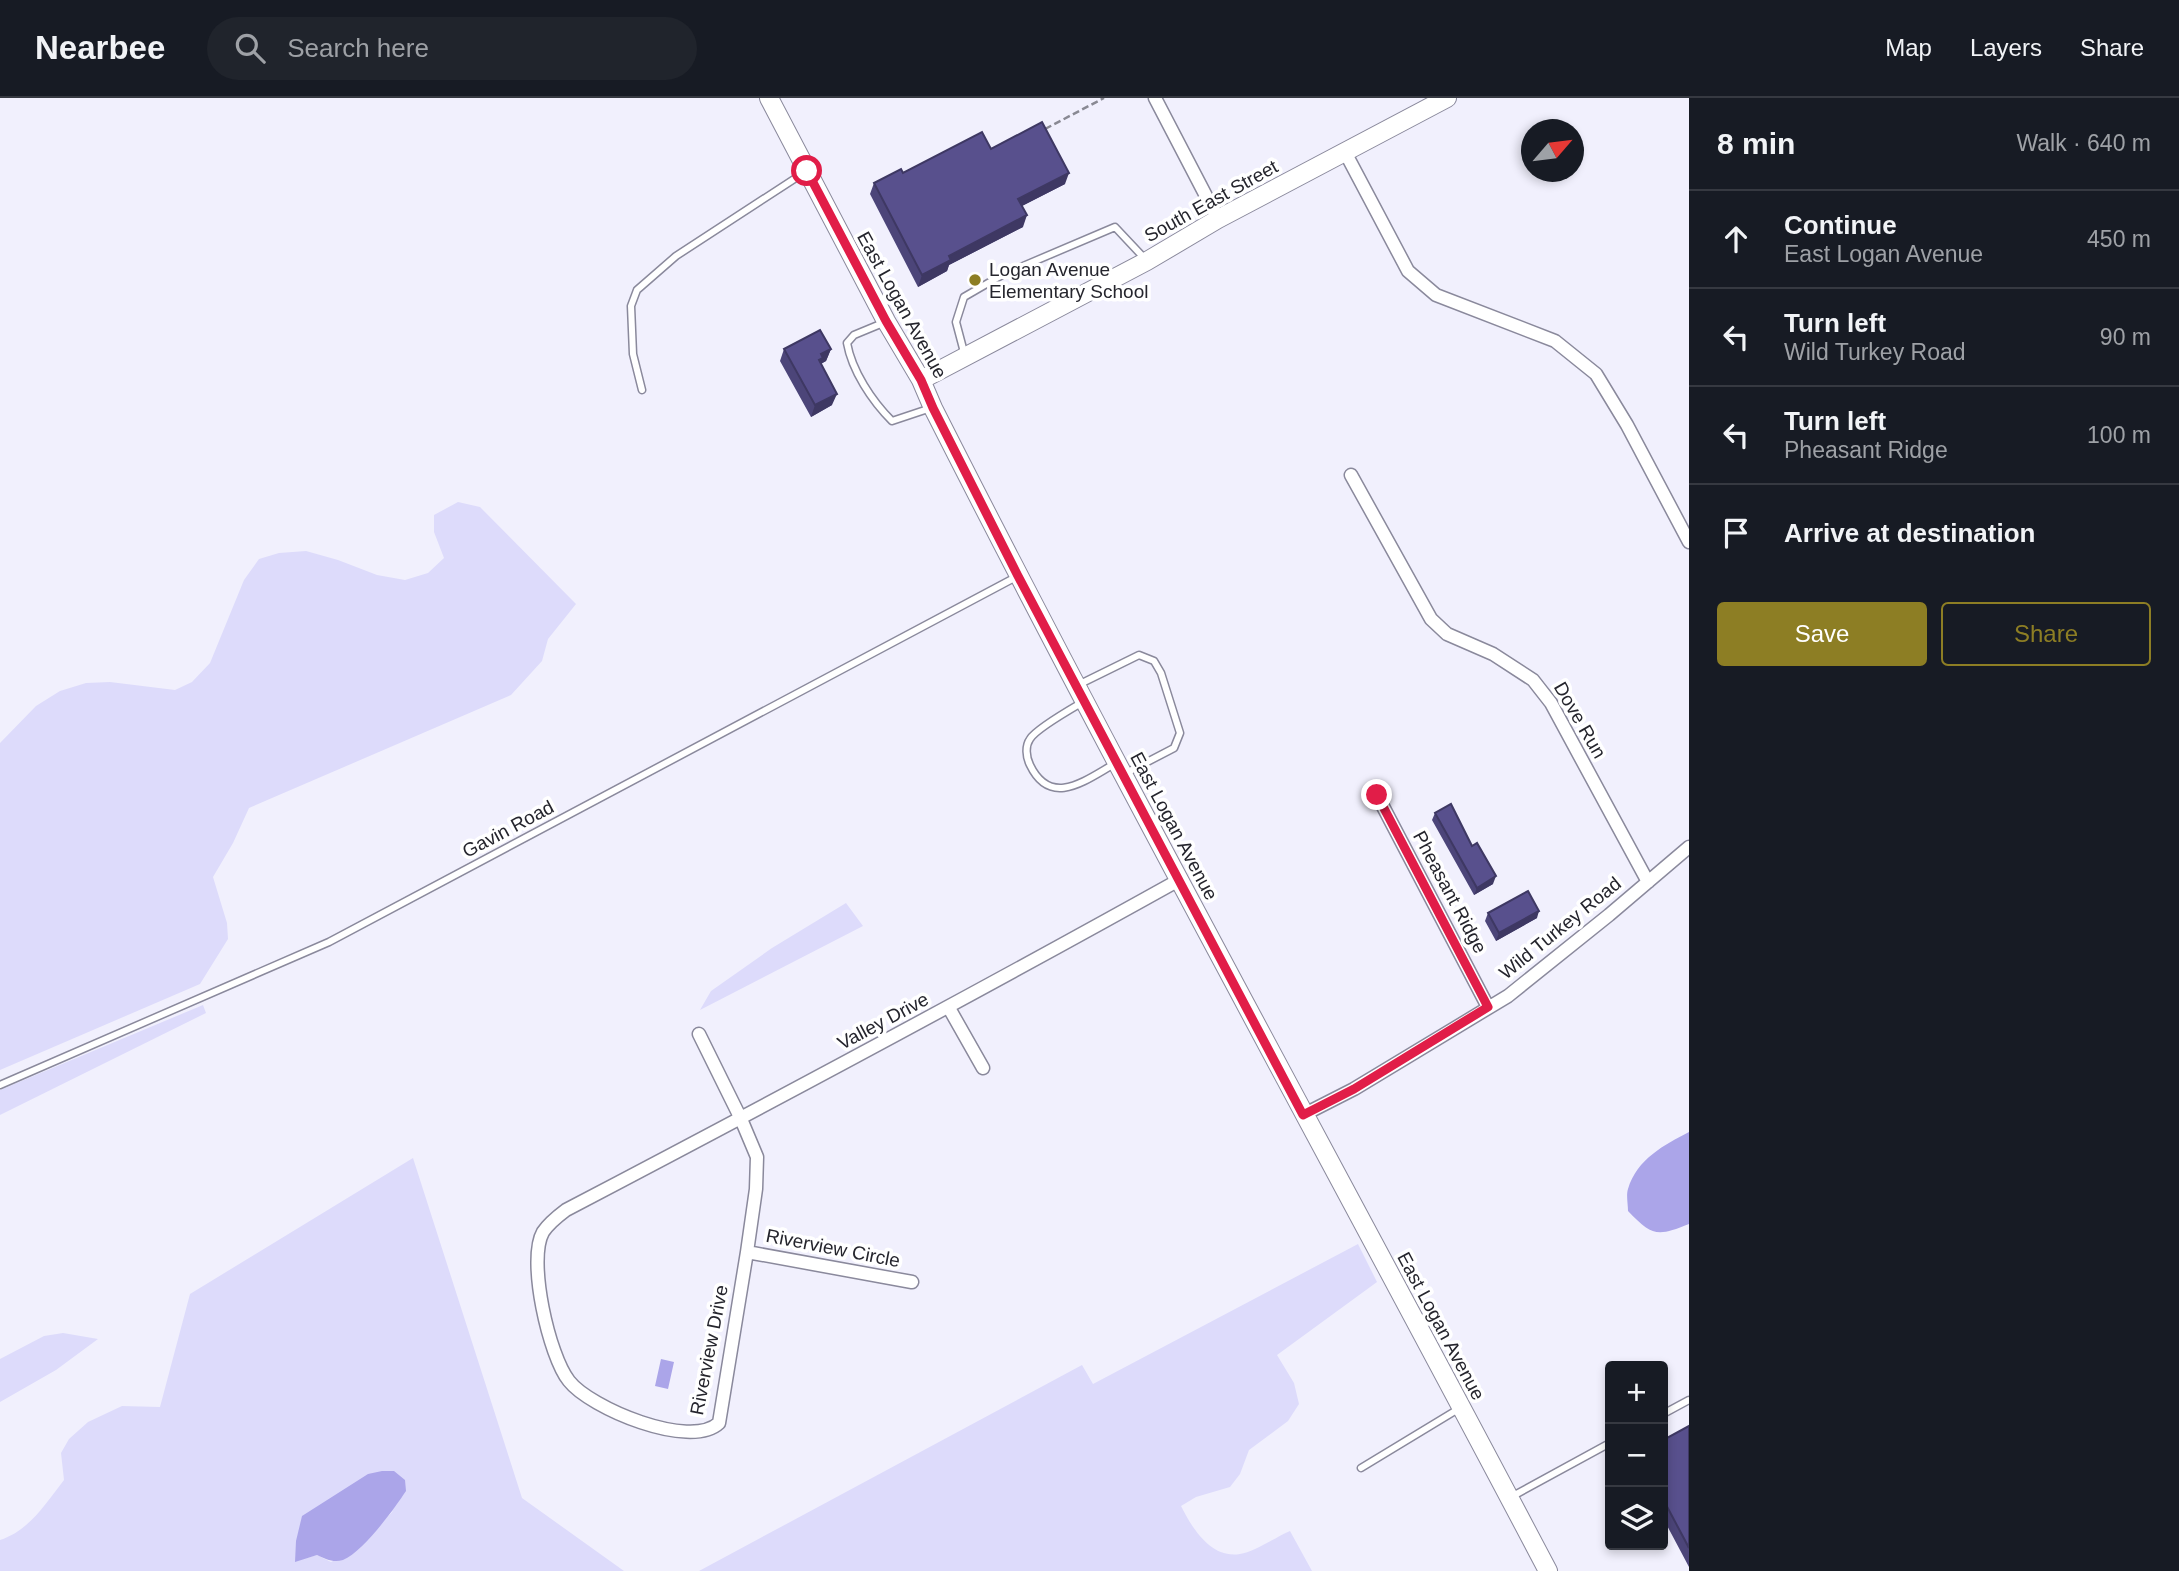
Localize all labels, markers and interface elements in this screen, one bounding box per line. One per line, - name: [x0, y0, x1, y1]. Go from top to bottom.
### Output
- search box: [207, 17, 697, 80]
- text: Nearbee: [35, 29, 165, 66]
- icon: search: [231, 29, 269, 67]
- text: Search here: [287, 33, 429, 63]
- text: Map: [1885, 34, 1932, 61]
- text: Layers: [1970, 34, 2042, 61]
- text: Share: [2080, 34, 2144, 61]
- north arrow: [1521, 119, 1584, 182]
- text: 8 min: [1717, 127, 1795, 160]
- text: Walk · 640 m: [2016, 130, 2151, 156]
- route start: [791, 155, 822, 186]
- street label: South East Street: [1141, 155, 1282, 246]
- text: Continue: [1784, 210, 1897, 240]
- icon: ahead: [1717, 220, 1755, 258]
- text: 450 m: [2087, 226, 2151, 252]
- street label: East Logan Avenue: [853, 228, 951, 382]
- text: East Logan Avenue: [1784, 241, 1983, 267]
- place label: Logan Avenue Elementary School: [989, 259, 1148, 302]
- marker: Logan Avenue Elementary School: [967, 272, 983, 288]
- text: Turn left: [1784, 308, 1886, 338]
- icon: left: [1717, 318, 1755, 356]
- text: 90 m: [2100, 324, 2151, 350]
- text: Wild Turkey Road: [1784, 339, 1966, 365]
- text: Turn left: [1784, 406, 1886, 436]
- icon: left: [1717, 416, 1755, 454]
- text: 100 m: [2087, 422, 2151, 448]
- text: Pheasant Ridge: [1784, 437, 1948, 463]
- icon: arrive: [1717, 514, 1755, 552]
- text: Arrive at destination: [1784, 518, 2035, 548]
- button: Save: [1717, 602, 1927, 666]
- button: Share: [1941, 602, 2151, 666]
- street label: Dove Run: [1550, 678, 1610, 762]
- street label: East Logan Avenue: [1126, 748, 1222, 904]
- route end: [1361, 779, 1392, 810]
- street label: Gavin Road: [459, 796, 557, 862]
- street label: Pheasant Ridge: [1409, 827, 1491, 957]
- street label: Wild Turkey Road: [1495, 873, 1625, 983]
- street label: Valley Drive: [834, 988, 932, 1054]
- street label: Riverview Circle: [764, 1225, 902, 1271]
- street label: East Logan Avenue: [1393, 1248, 1489, 1404]
- street label: Riverview Drive: [686, 1283, 732, 1417]
- map controls: [1605, 1361, 1668, 1550]
- button: +: [1605, 1361, 1668, 1424]
- button: −: [1605, 1424, 1668, 1487]
- button: layers: [1605, 1487, 1668, 1550]

